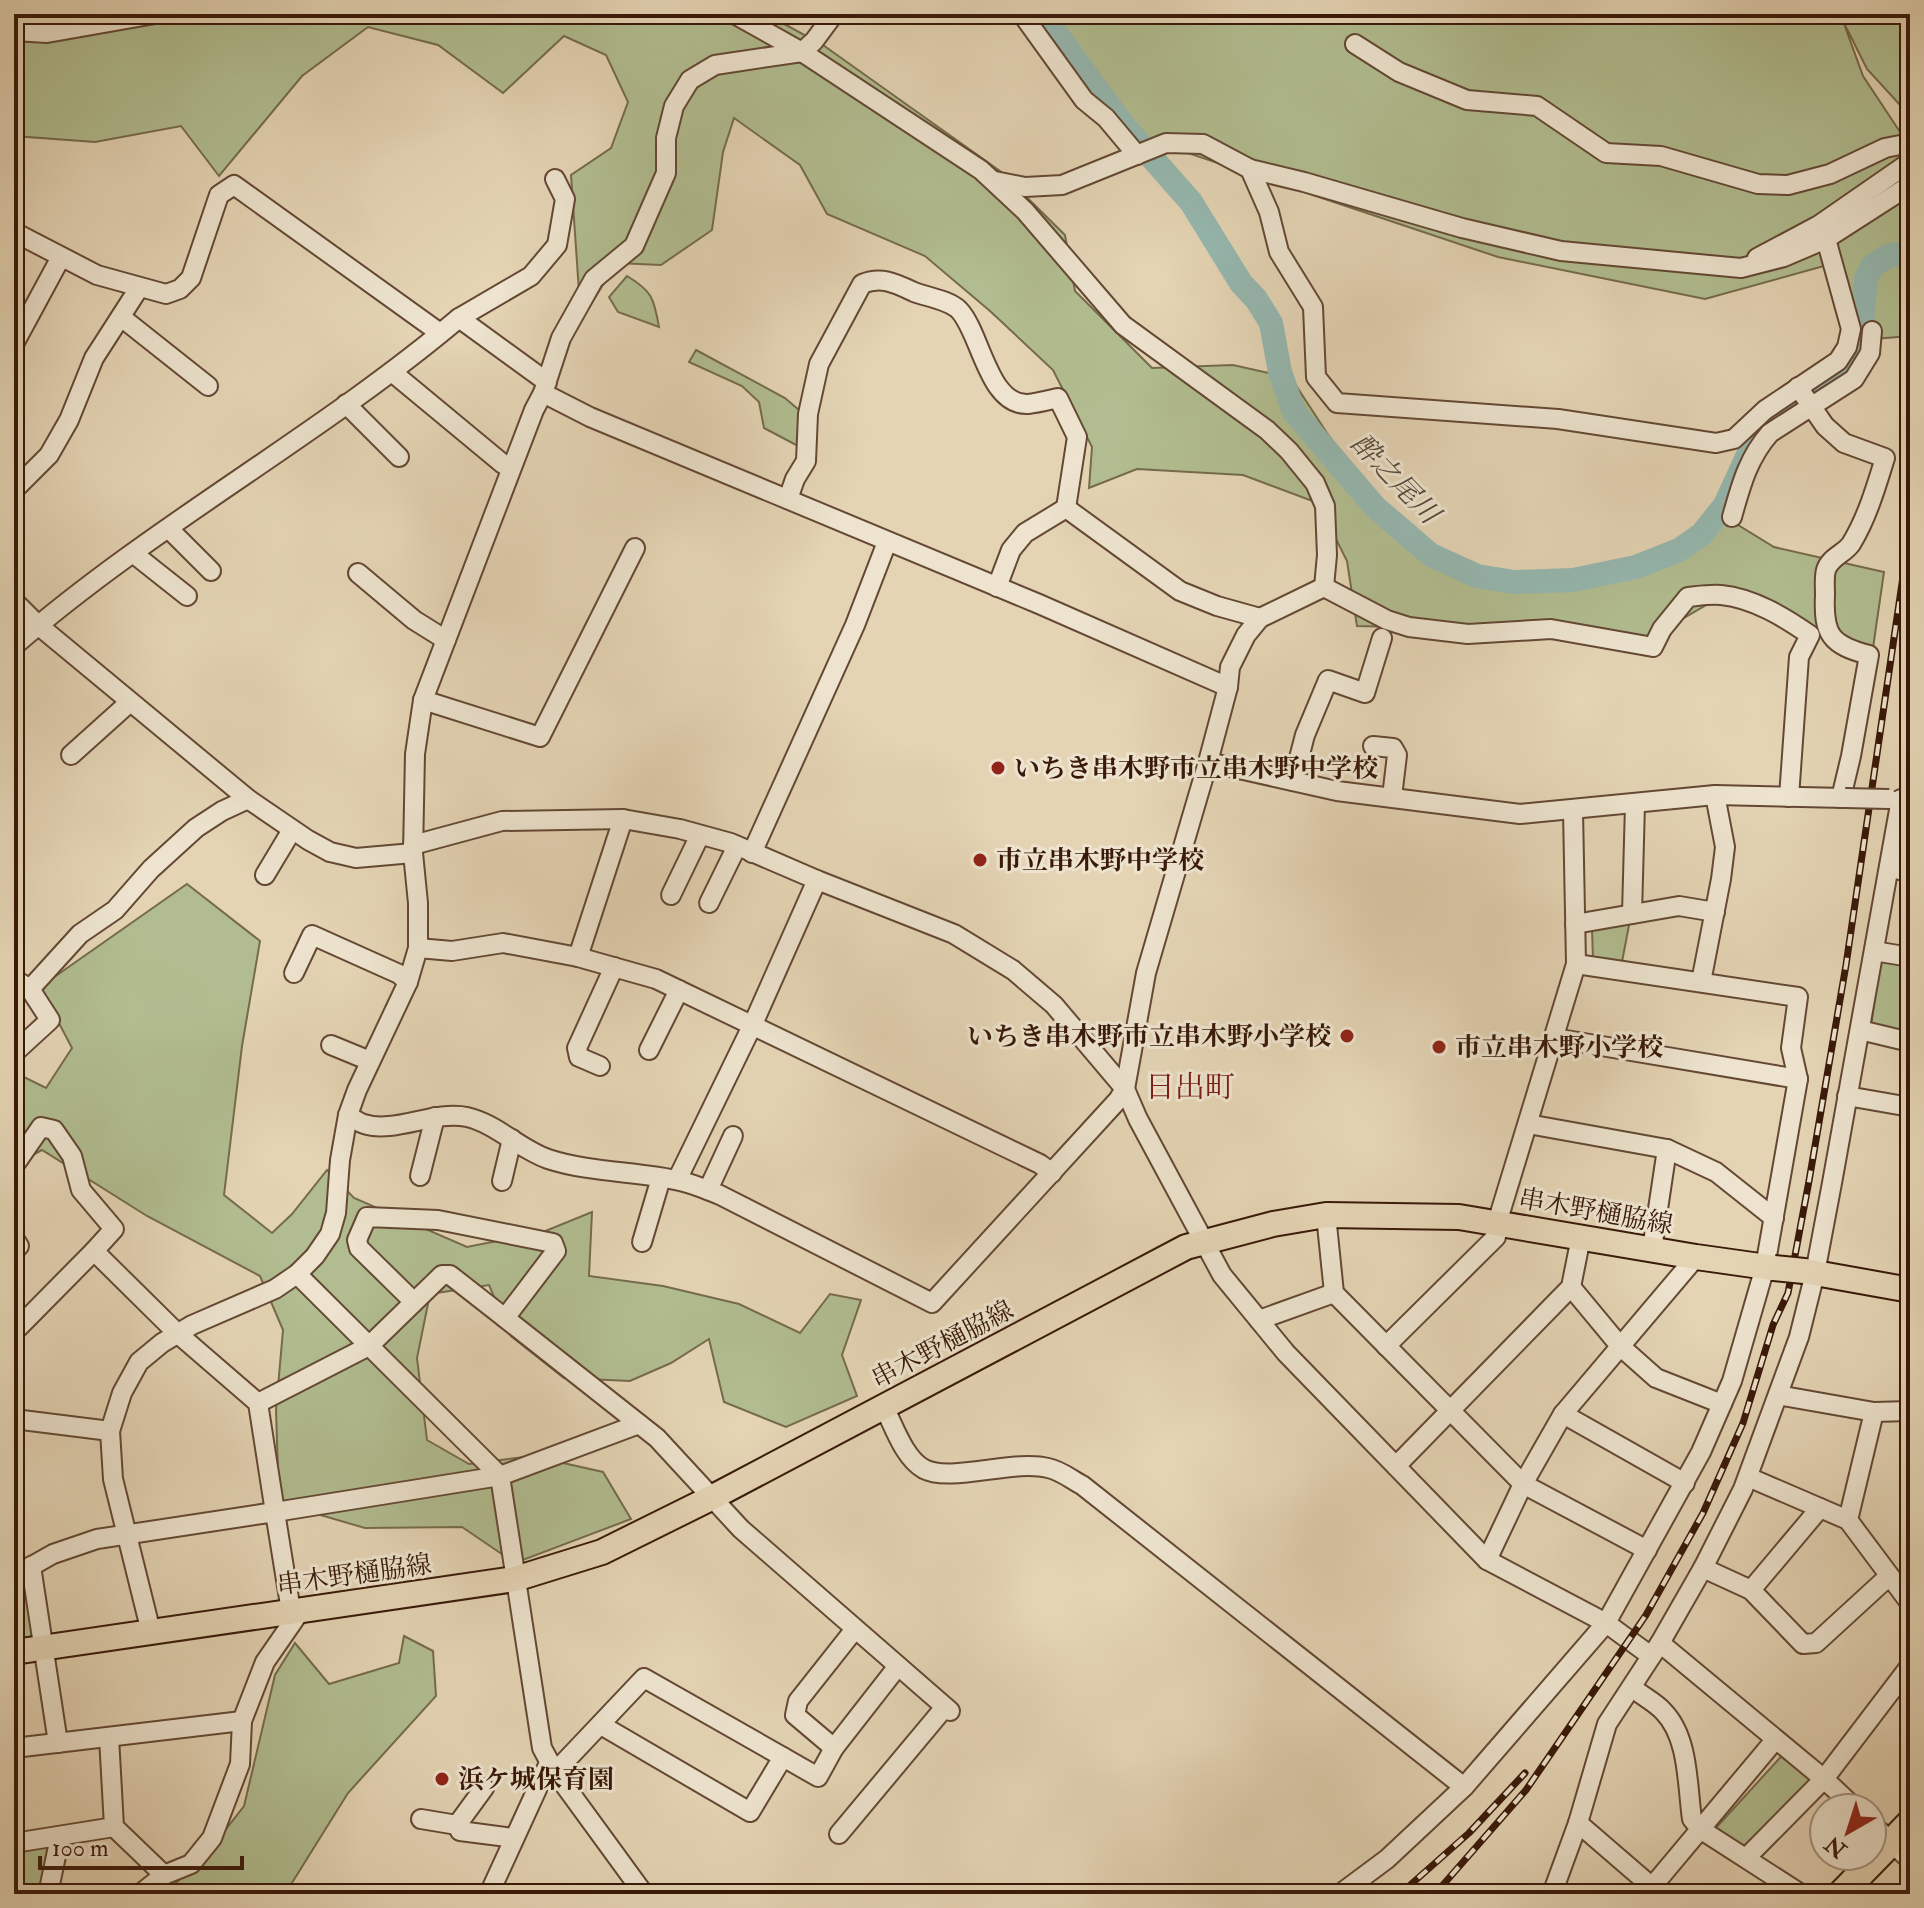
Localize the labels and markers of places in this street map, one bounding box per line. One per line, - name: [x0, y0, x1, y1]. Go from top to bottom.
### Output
- place label: いちき串木野市立串木野中学校: [1014, 753, 1378, 785]
- marker: いちき串木野市立串木野中学校: [989, 759, 1007, 777]
- place label: 市立串木野中学校: [996, 845, 1204, 877]
- marker: 市立串木野中学校: [971, 851, 989, 869]
- place label: いちき串木野市立串木野小学校: [967, 1021, 1331, 1053]
- marker: いちき串木野市立串木野小学校: [1338, 1027, 1356, 1045]
- place label: 市立串木野小学校: [1455, 1032, 1663, 1064]
- marker: 市立串木野小学校: [1430, 1038, 1448, 1056]
- place label: 浜ケ城保育園: [458, 1764, 614, 1796]
- marker: 浜ケ城保育園: [433, 1770, 451, 1788]

